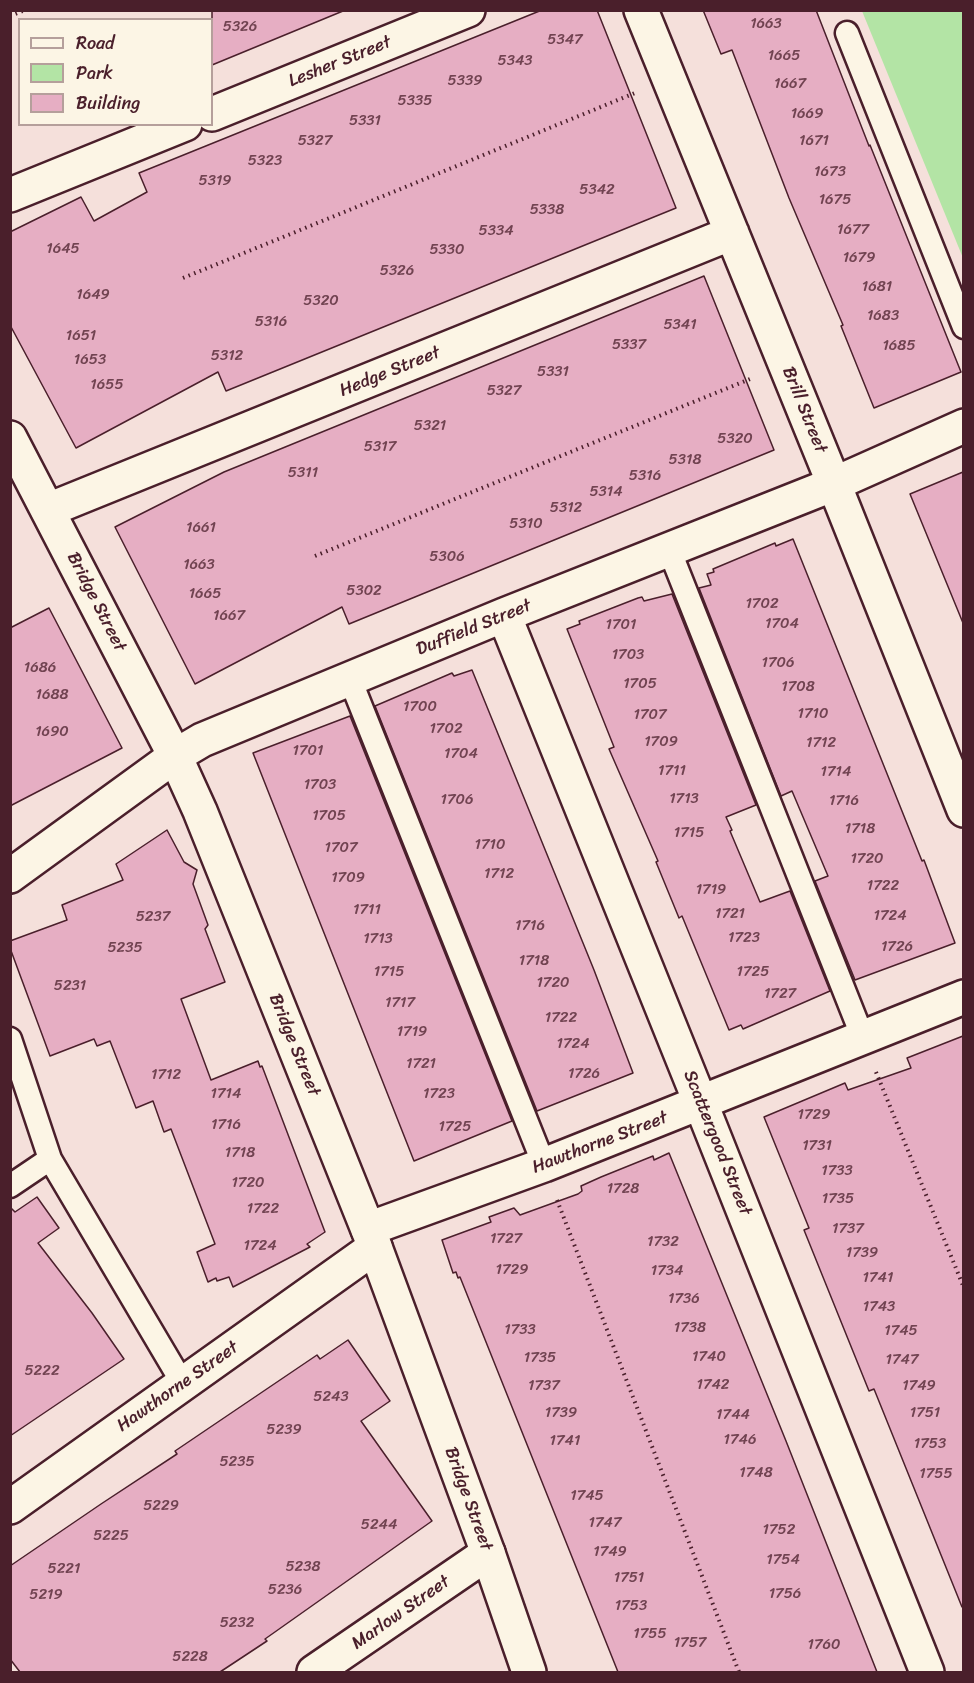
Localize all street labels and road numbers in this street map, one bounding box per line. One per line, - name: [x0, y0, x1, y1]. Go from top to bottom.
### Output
- street label: Lesher Street: [285, 32, 395, 92]
- street label: Hedge Street: [336, 342, 444, 402]
- street label: Brill Street: [777, 364, 831, 456]
- street label: Bridge Street: [62, 549, 130, 655]
- street label: Duffield Street: [413, 595, 535, 661]
- street label: Bridge Street: [264, 991, 324, 1099]
- street label: Scattergood Street: [678, 1067, 756, 1219]
- street label: Hawthorne Street: [529, 1107, 671, 1179]
- street label: Hawthorne Street: [113, 1337, 243, 1437]
- street label: Bridge Street: [439, 1444, 497, 1554]
- street label: Marlow Street: [348, 1571, 454, 1655]

